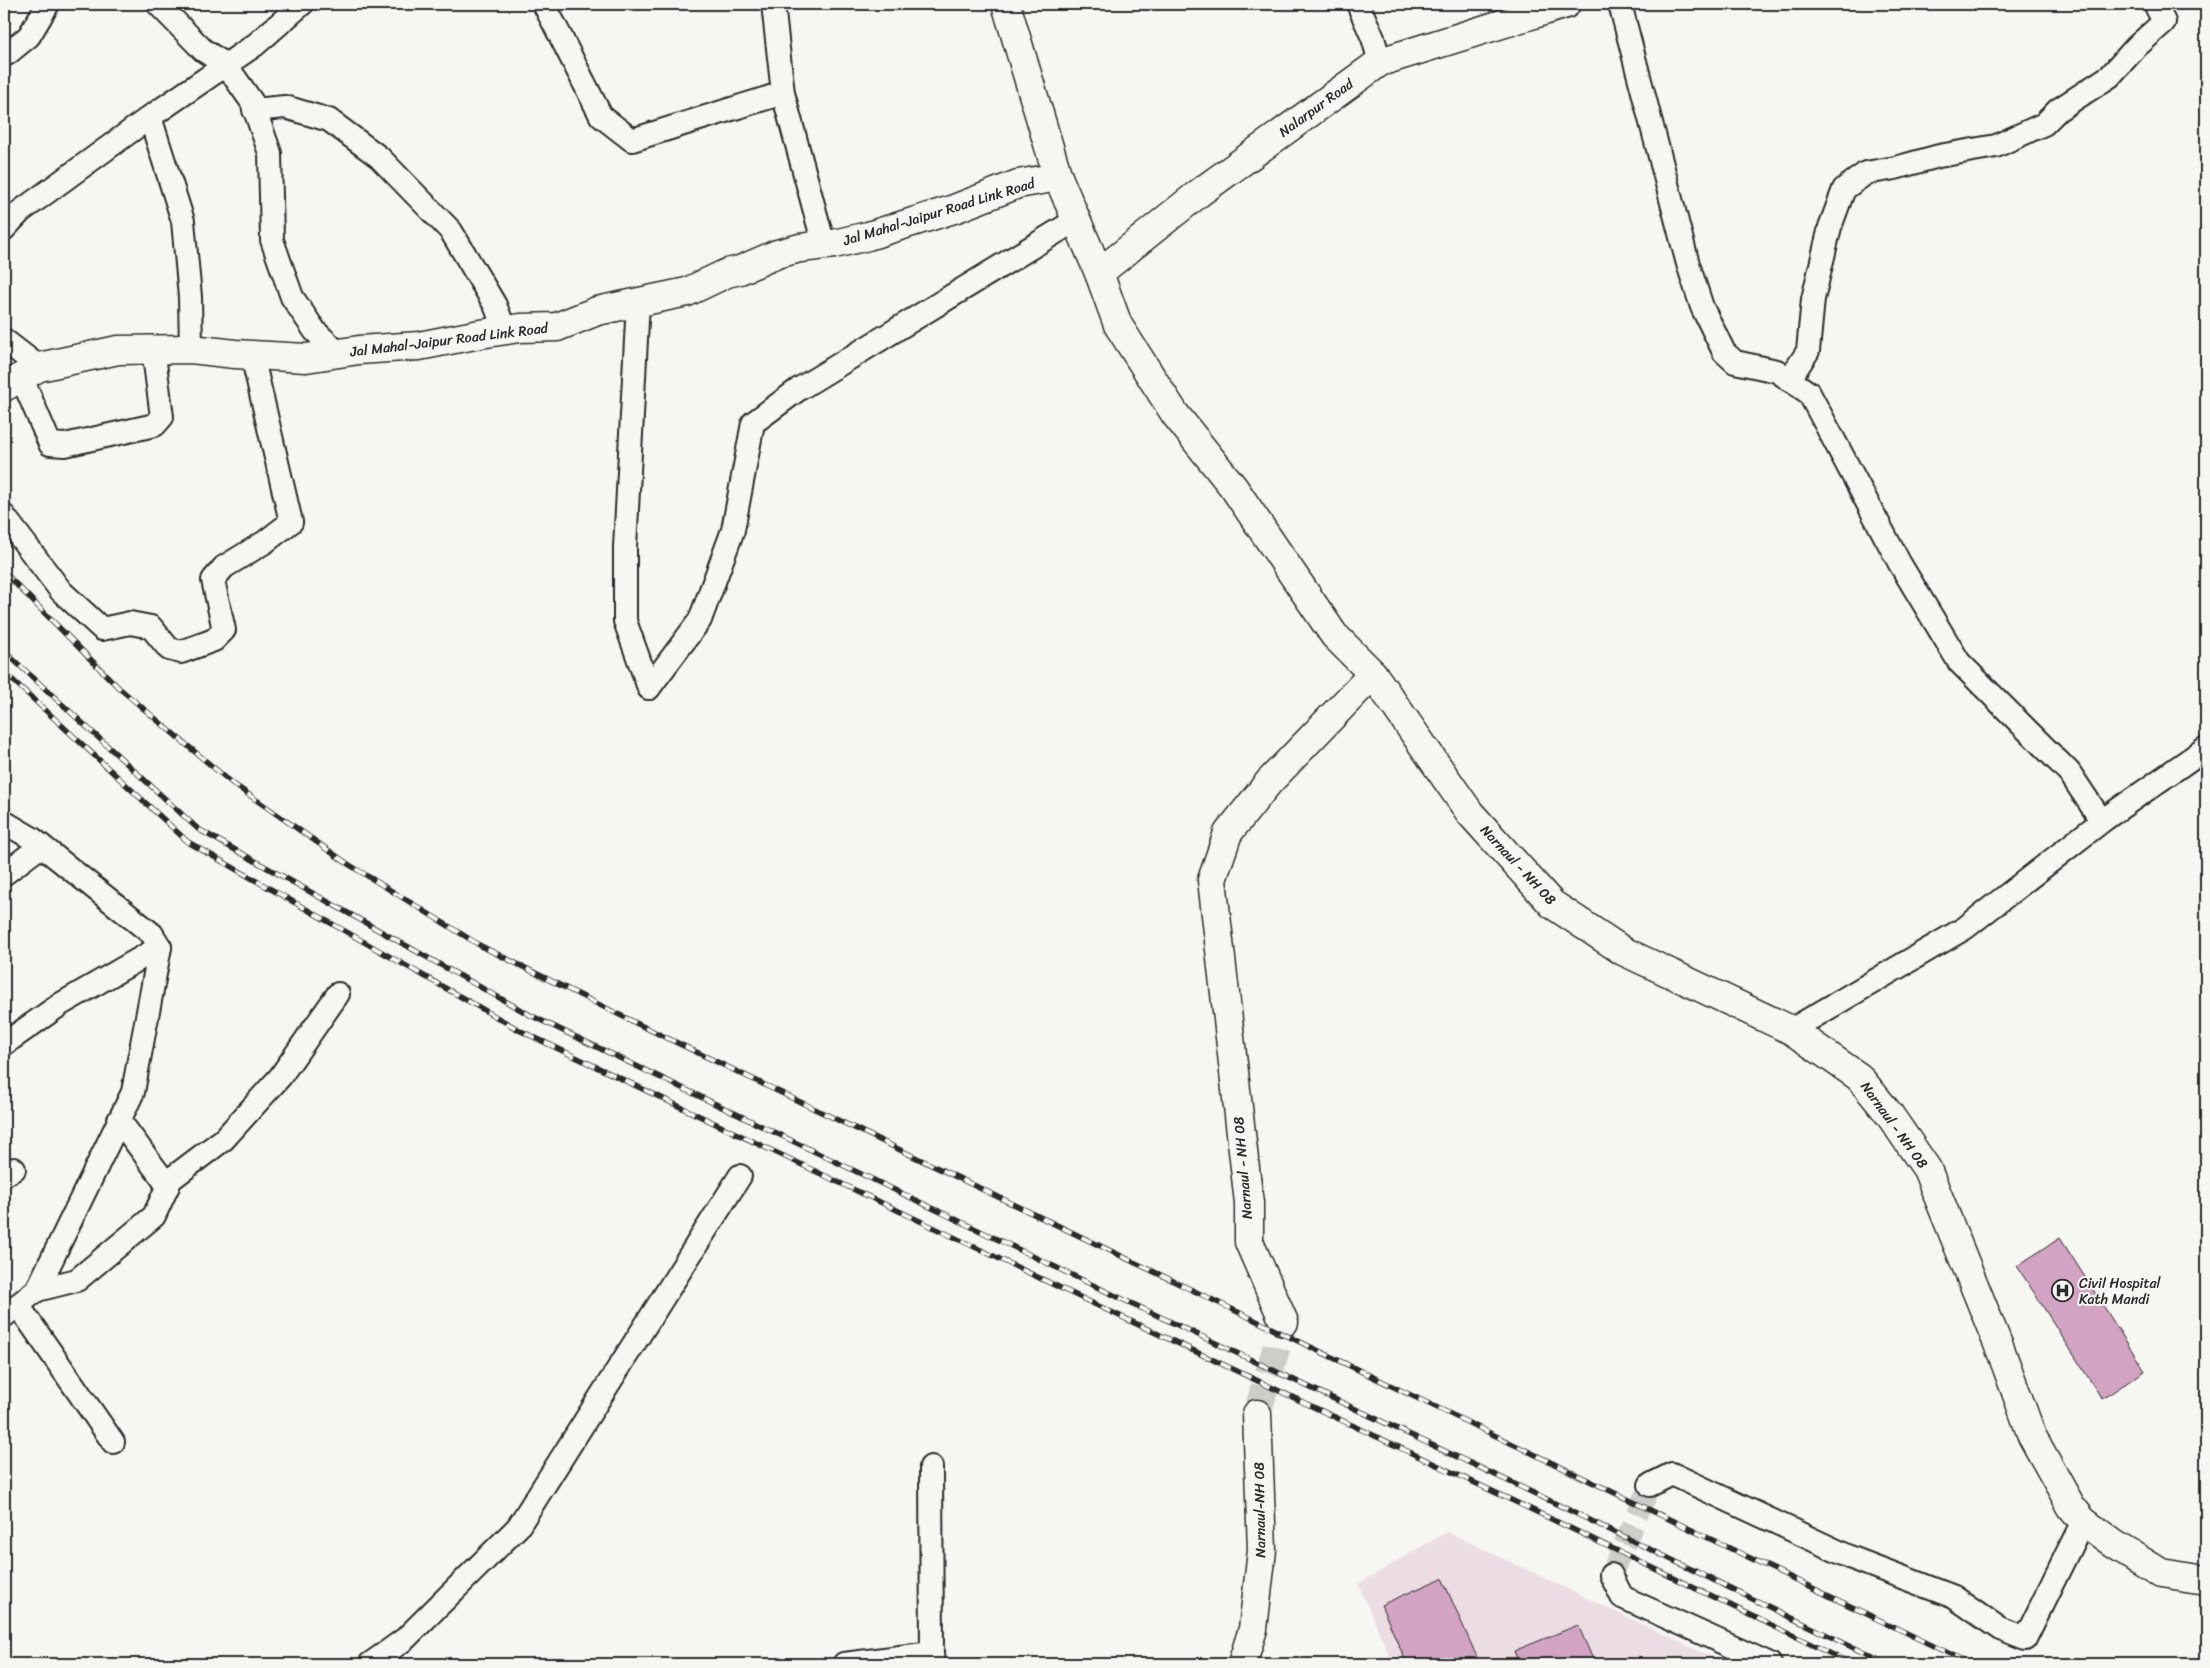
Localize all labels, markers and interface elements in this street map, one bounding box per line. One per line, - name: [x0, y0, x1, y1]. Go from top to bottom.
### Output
- street label: Nalarpur Road: [1273, 71, 1360, 144]
- street label: Jal Mahal-Jaipur Road Link Road: [839, 170, 1039, 253]
- street label: Jal Mahal-Jaipur Road Link Road: [348, 315, 551, 365]
- street label: Narnaul - NH 08: [1474, 819, 1563, 912]
- street label: Narnaul - NH 08: [1854, 1076, 1935, 1174]
- street label: Narnaul - NH 08: [1226, 1115, 1260, 1220]
- place label: Civil Hospital Kath Mandi: [2079, 1271, 2162, 1312]
- hospital icon: Civil Hospital Kath Mandi: [2051, 1279, 2075, 1303]
- street label: Narnaul-NH 08: [1247, 1461, 1273, 1558]

